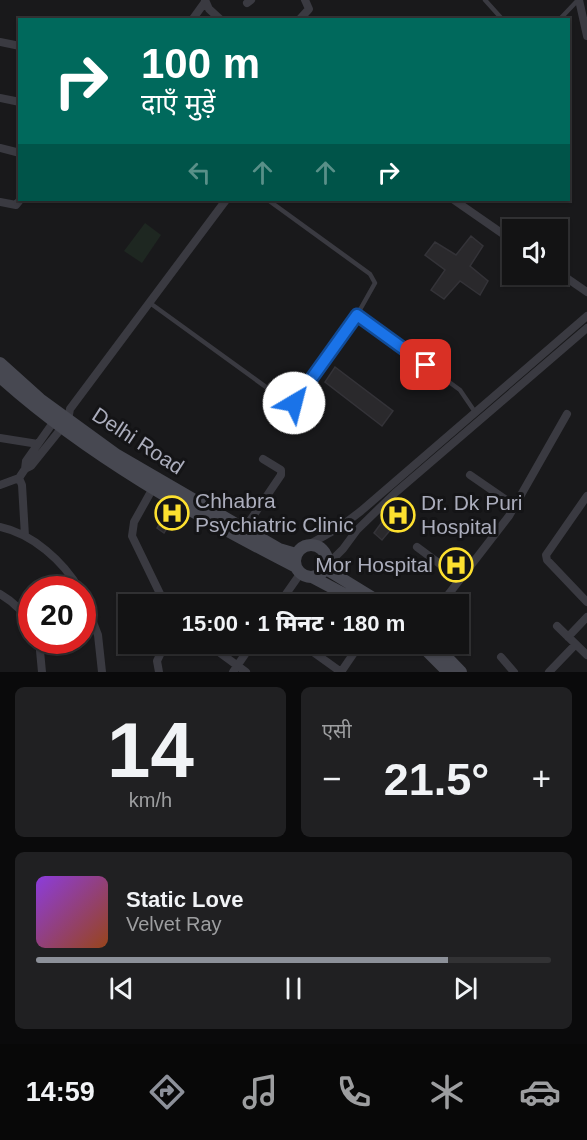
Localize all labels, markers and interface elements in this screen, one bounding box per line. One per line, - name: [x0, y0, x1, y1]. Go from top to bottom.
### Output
- text: 100 m: [141, 40, 260, 87]
- icon: right: [42, 42, 120, 120]
- text: दाएँ मुड़ें: [141, 89, 215, 119]
- icon: left: [183, 156, 216, 189]
- icon: ahead: [246, 156, 279, 189]
- icon: ahead: [309, 156, 342, 189]
- icon: right: [372, 156, 405, 189]
- map controls: [502, 219, 568, 285]
- button: sound: [502, 219, 568, 285]
- pin: [400, 339, 451, 390]
- icon: arrive: [409, 348, 442, 381]
- position arrow: [262, 371, 326, 435]
- street label: Delhi Road: [88, 403, 188, 479]
- place label: Chhabra Psychiatric Clinic: [195, 489, 354, 536]
- place label: Dr. Dk Puri Hospital: [421, 491, 523, 538]
- hospital icon: Chhabra Psychiatric Clinic: [154, 495, 190, 531]
- hospital icon: Dr. Dk Puri Hospital: [380, 497, 416, 533]
- hospital icon: Mor Hospital: [438, 547, 474, 583]
- place label: Mor Hospital: [315, 553, 433, 576]
- speed limit sign: 20: [18, 576, 96, 654]
- text: 15:00 · 1 मिनट · 180 m: [182, 611, 405, 636]
- text: 14: [107, 706, 194, 794]
- text: एसी: [322, 720, 352, 742]
- text: 21.5°: [384, 754, 489, 805]
- text: −: [322, 760, 341, 797]
- text: +: [532, 760, 551, 797]
- text: km/h: [129, 789, 172, 811]
- text: Static Love: [126, 887, 243, 912]
- text: Velvet Ray: [126, 913, 222, 935]
- icon: previous: [105, 972, 138, 1005]
- icon: pause: [277, 972, 310, 1005]
- icon: next: [449, 972, 482, 1005]
- icon: directions: [146, 1071, 188, 1113]
- icon: music: [239, 1071, 281, 1113]
- icon: phone: [333, 1071, 375, 1113]
- icon: climate: [426, 1071, 468, 1113]
- icon: car: [519, 1071, 561, 1113]
- text: 14:59: [26, 1077, 95, 1107]

